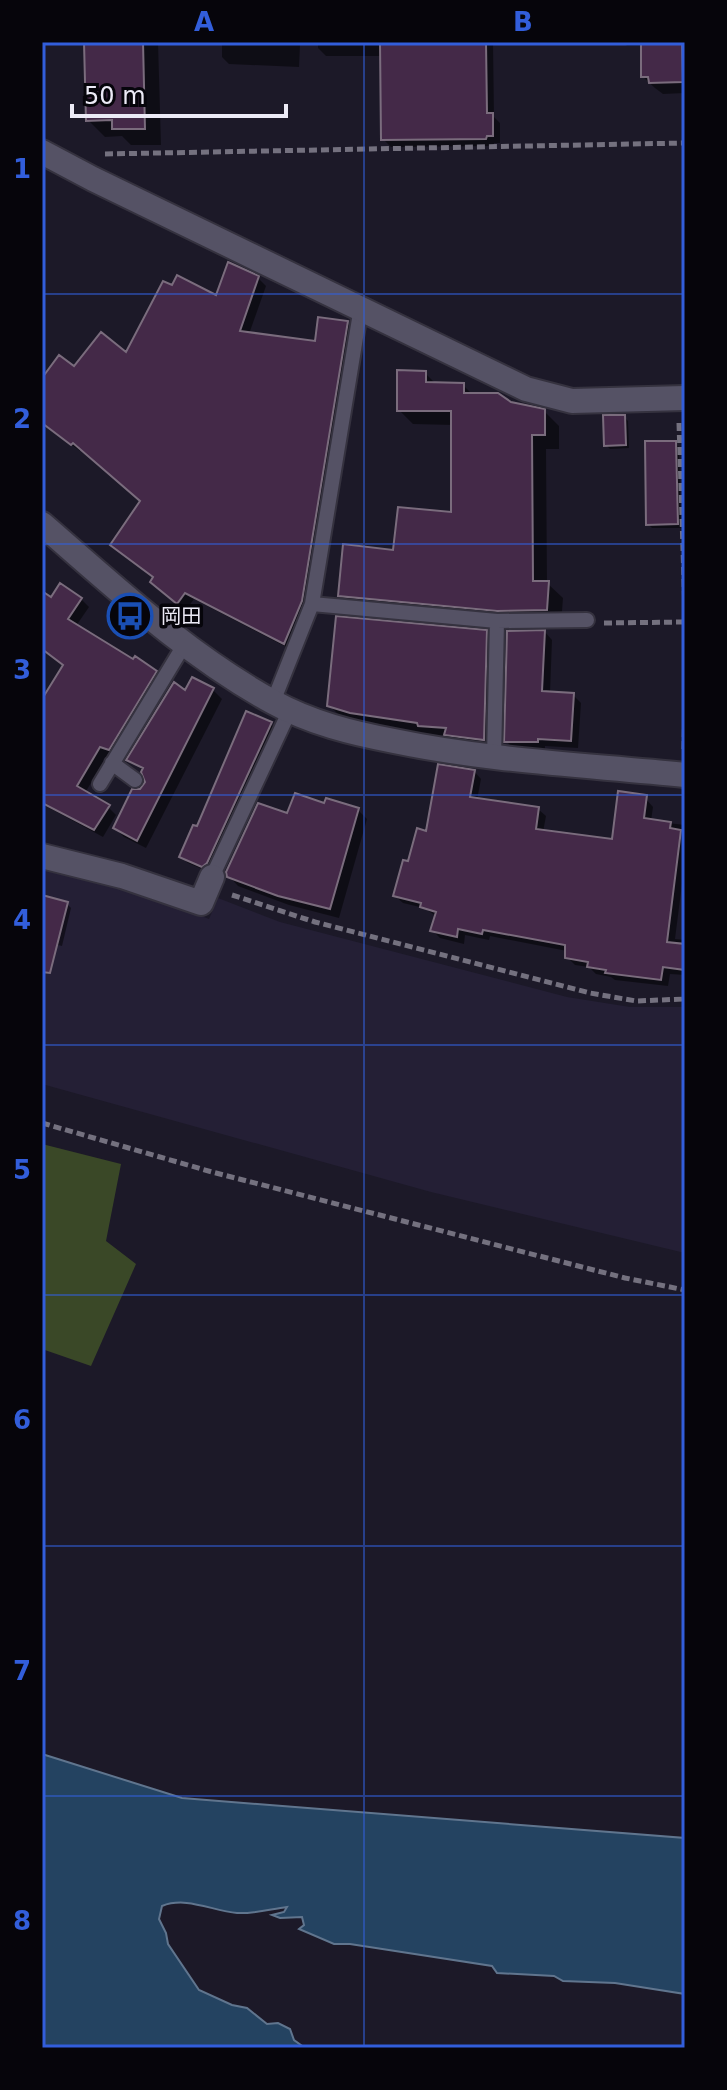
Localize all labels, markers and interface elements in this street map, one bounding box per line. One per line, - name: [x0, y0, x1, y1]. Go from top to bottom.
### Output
- text: A: [194, 7, 214, 37]
- text: B: [513, 7, 533, 37]
- scale bar: [72, 68, 286, 118]
- text: 50 m: [84, 82, 146, 110]
- text: 1: [13, 154, 31, 184]
- text: 2: [13, 404, 31, 434]
- bus stop icon: 岡田: [106, 592, 154, 640]
- place label: 岡田: [161, 604, 201, 628]
- text: 3: [13, 655, 31, 685]
- text: 4: [13, 905, 31, 935]
- text: 5: [13, 1155, 31, 1185]
- text: 6: [13, 1405, 31, 1435]
- text: 7: [13, 1656, 31, 1686]
- text: 8: [13, 1906, 31, 1936]

